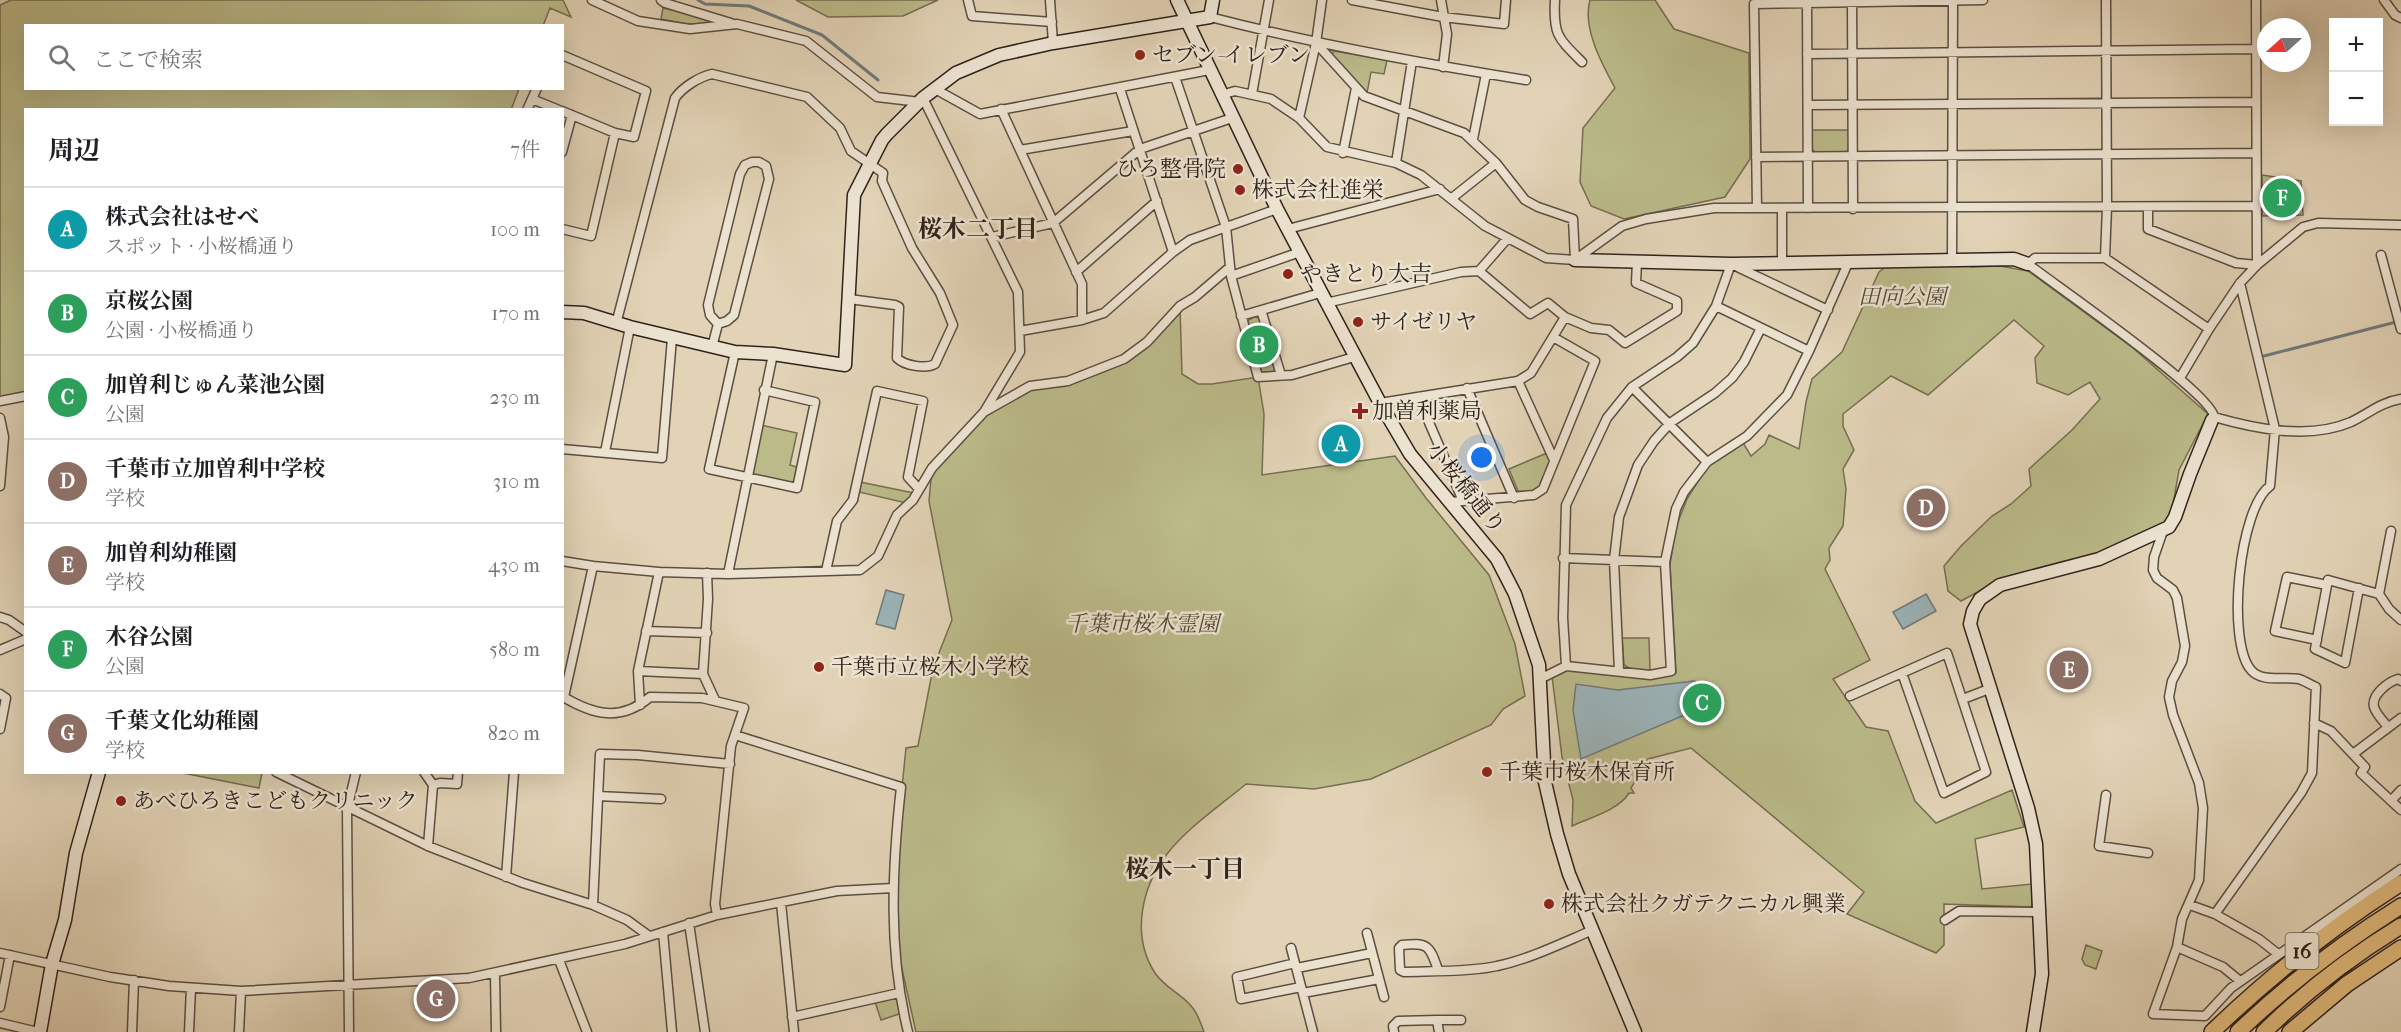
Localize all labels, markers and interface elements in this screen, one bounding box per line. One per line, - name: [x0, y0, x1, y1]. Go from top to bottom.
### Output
- north arrow: [2257, 18, 2311, 72]
- map controls: [2329, 18, 2383, 126]
- button: +: [2329, 18, 2383, 72]
- search box: [24, 24, 564, 90]
- icon: search: [45, 41, 78, 74]
- place label: セブン-イレブン: [1152, 42, 1310, 68]
- text: ここで検索: [93, 47, 203, 73]
- marker: セブン-イレブン: [1133, 48, 1147, 62]
- button: −: [2329, 72, 2383, 126]
- text: 周辺: [48, 135, 100, 166]
- text: 7件: [510, 138, 540, 161]
- place label: ひろ整骨院: [1116, 156, 1226, 182]
- marker: ひろ整骨院: [1231, 162, 1245, 176]
- pin: F: [2262, 176, 2302, 220]
- place label: 株式会社進栄: [1252, 177, 1384, 203]
- marker: 株式会社進栄: [1233, 183, 1247, 197]
- text: 株式会社はせべ: [105, 204, 259, 230]
- district label: 桜木二丁目: [918, 215, 1038, 243]
- text: A: [61, 218, 74, 241]
- text: 100 m: [490, 218, 540, 241]
- text: スポット · 小桜橋通り: [105, 235, 298, 258]
- place label: やきとり大吉: [1300, 261, 1432, 287]
- marker: やきとり大吉: [1281, 267, 1295, 281]
- park label: 田向公園: [1858, 284, 1949, 310]
- text: 京桜公園: [105, 288, 193, 314]
- text: B: [61, 302, 74, 325]
- text: 170 m: [491, 302, 540, 325]
- place label: サイゼリヤ: [1370, 309, 1477, 335]
- marker: サイゼリヤ: [1351, 315, 1365, 329]
- text: 公園 · 小桜橋通り: [105, 319, 258, 342]
- pin: B: [1240, 322, 1278, 368]
- text: 加曽利じゅん菜池公園: [105, 372, 325, 398]
- text: C: [61, 386, 74, 409]
- text: 230 m: [490, 386, 540, 409]
- place label: 加曽利薬局: [1372, 398, 1482, 424]
- text: 公園: [105, 403, 145, 426]
- marker: 加曽利薬局: [1353, 404, 1367, 418]
- pin: A: [1322, 422, 1360, 466]
- street label: 小桜橋通り: [1421, 437, 1511, 539]
- your location: [1467, 443, 1496, 472]
- text: 千葉市立加曽利中学校: [105, 456, 325, 482]
- text: D: [60, 470, 75, 493]
- text: 310 m: [493, 470, 540, 493]
- pin: D: [1906, 486, 1946, 530]
- text: 学校: [105, 487, 145, 510]
- text: 加曽利幼稚園: [105, 540, 237, 566]
- text: E: [61, 554, 74, 577]
- text: 430 m: [488, 554, 540, 577]
- text: 学校: [105, 571, 145, 594]
- park label: 千葉市桜木霊園: [1065, 611, 1222, 637]
- text: 木谷公園: [105, 624, 193, 650]
- text: F: [62, 638, 73, 661]
- text: 580 m: [489, 638, 540, 661]
- pin: E: [2050, 648, 2088, 692]
- place label: 千葉市立桜木小学校: [831, 654, 1029, 680]
- text: 公園: [105, 655, 145, 678]
- marker: 千葉市立桜木小学校: [812, 660, 826, 674]
- pin: C: [1682, 680, 1722, 726]
- text: 千葉文化幼稚園: [105, 708, 259, 734]
- text: G: [60, 722, 75, 745]
- text: 820 m: [488, 722, 540, 745]
- text: 学校: [105, 739, 145, 762]
- place label: 千葉市桜木保育所: [1499, 759, 1675, 785]
- marker: 千葉市桜木保育所: [1480, 765, 1494, 779]
- place label: あべひろきこどもクリニック: [133, 788, 418, 814]
- marker: あべひろきこどもクリニック: [114, 794, 128, 808]
- district label: 桜木一丁目: [1125, 855, 1245, 883]
- place label: 株式会社クガテクニカル興業: [1561, 891, 1846, 917]
- marker: 株式会社クガテクニカル興業: [1542, 897, 1556, 911]
- road number: 16: [2286, 933, 2318, 969]
- pin: G: [416, 976, 456, 1022]

